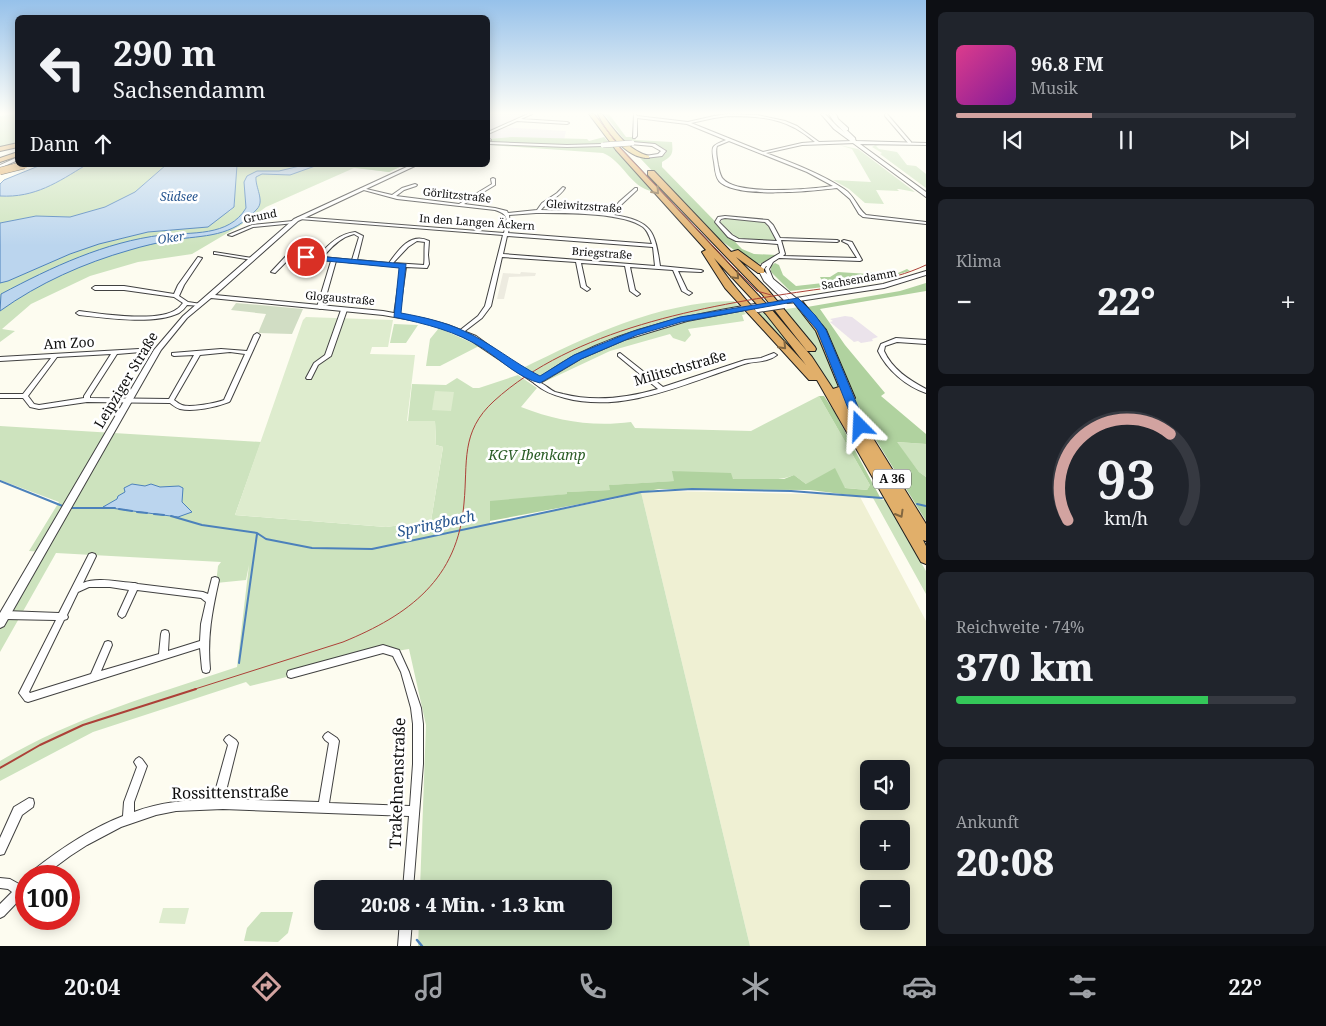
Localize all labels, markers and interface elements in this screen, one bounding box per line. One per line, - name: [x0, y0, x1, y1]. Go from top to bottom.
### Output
- text: 290 m: [113, 29, 216, 76]
- icon: left: [30, 35, 95, 100]
- text: 96.8 FM: [1031, 51, 1104, 77]
- text: Sachsendamm: [113, 74, 266, 104]
- text: Musik: [1031, 77, 1078, 99]
- icon: previous: [999, 126, 1027, 154]
- icon: pause: [1112, 126, 1140, 154]
- icon: next: [1225, 126, 1253, 154]
- icon: ahead: [89, 130, 117, 158]
- text: Dann: [30, 131, 79, 157]
- street label: Görlitzstraße: [422, 183, 492, 206]
- one-way arrow: [650, 185, 659, 194]
- water label: Südsee: [160, 188, 198, 205]
- street label: Gleiwitzstraße: [546, 195, 623, 216]
- street label: Grund: [242, 205, 278, 226]
- street label: In den Langen Äckern: [419, 210, 535, 233]
- water label: Oker: [156, 227, 186, 248]
- pin: [285, 236, 327, 278]
- icon: arrive: [292, 243, 320, 271]
- street label: Briegstraße: [571, 243, 633, 262]
- text: Klima: [956, 250, 1001, 272]
- street label: Sachsendamm: [820, 264, 898, 293]
- one-way arrow: [730, 271, 739, 280]
- text: 22°: [1097, 274, 1155, 326]
- text: −: [956, 282, 972, 320]
- text: +: [1280, 282, 1296, 320]
- street label: Glogaustraße: [305, 287, 376, 308]
- street label: Leipziger Straße: [89, 328, 162, 432]
- street label: Am Zoo: [43, 332, 95, 353]
- one-way arrow: [777, 340, 786, 349]
- street label: Militschstraße: [631, 345, 728, 390]
- position arrow: [833, 399, 885, 451]
- text: 93: [1097, 443, 1155, 514]
- park label: KGV Ibenkamp: [487, 445, 586, 464]
- road number: A 36: [873, 469, 911, 488]
- water label: Springbach: [395, 505, 477, 541]
- text: km/h: [1104, 506, 1148, 530]
- one-way arrow: [894, 508, 904, 517]
- text: Reichweite · 74%: [956, 616, 1084, 638]
- text: 370 km: [956, 640, 1094, 692]
- street label: Trakehnenstraße: [384, 717, 410, 849]
- map controls: [860, 760, 910, 930]
- button: sound: [860, 760, 910, 810]
- street label: Rossittenstraße: [171, 780, 289, 804]
- text: Ankunft: [956, 811, 1019, 833]
- button: +: [860, 820, 910, 870]
- text: 20:08: [956, 835, 1054, 887]
- speed limit sign: 100: [15, 865, 80, 930]
- button: −: [860, 880, 910, 930]
- text: 20:08 · 4 Min. · 1.3 km: [361, 892, 565, 918]
- icon: directions: [249, 969, 284, 1004]
- icon: music: [412, 969, 447, 1004]
- icon: phone: [575, 969, 610, 1004]
- icon: climate: [738, 969, 773, 1004]
- icon: car: [902, 969, 937, 1004]
- icon: filters: [1065, 969, 1100, 1004]
- text: 20:04: [64, 971, 121, 1001]
- text: 22°: [1228, 971, 1262, 1001]

